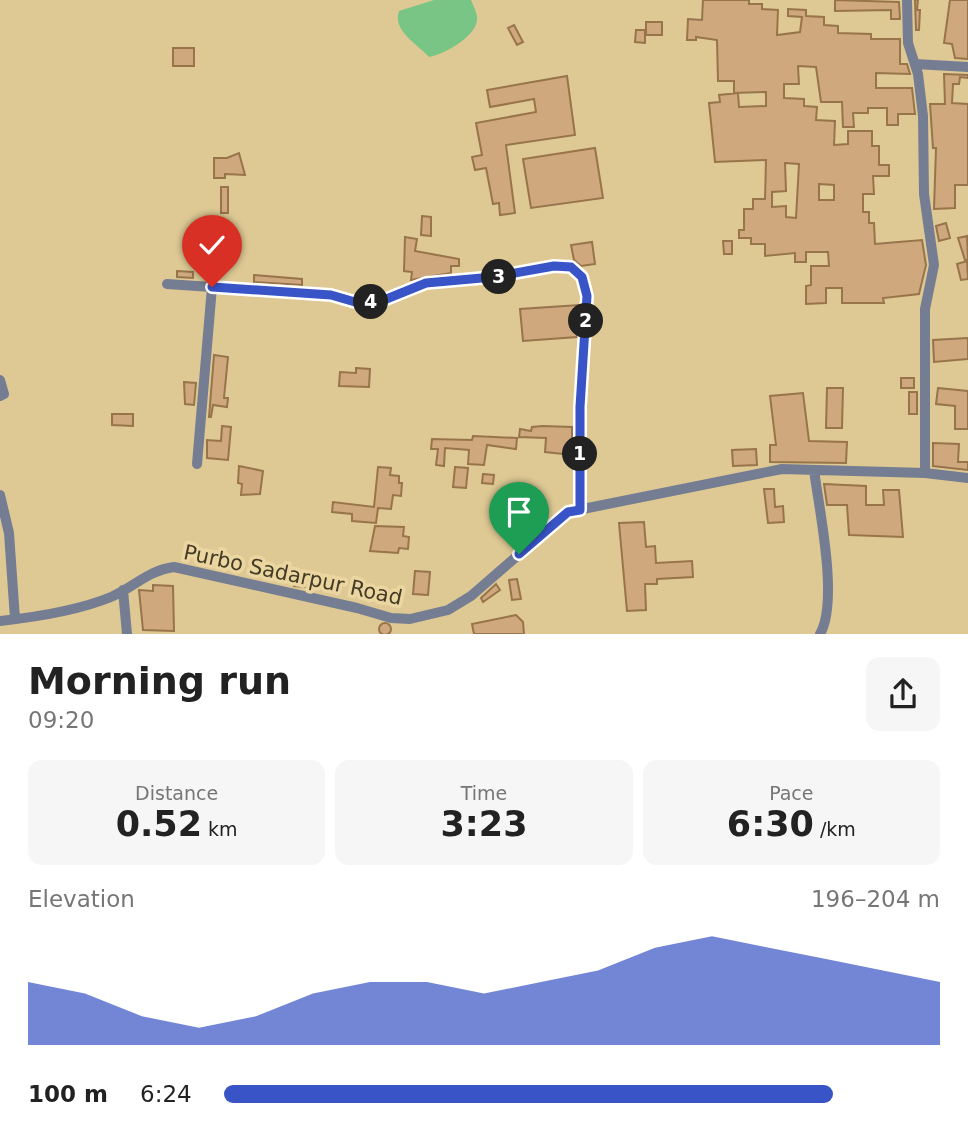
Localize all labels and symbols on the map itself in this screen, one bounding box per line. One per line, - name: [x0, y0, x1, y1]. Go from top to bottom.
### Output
- pin: [182, 215, 242, 287]
- pin: 3: [482, 260, 516, 294]
- pin: 4: [354, 284, 388, 320]
- pin: 2: [568, 304, 604, 338]
- pin: 1: [562, 436, 598, 472]
- pin: [489, 482, 549, 554]
- street label: Purbo Sadarpur Road: [182, 540, 404, 610]

